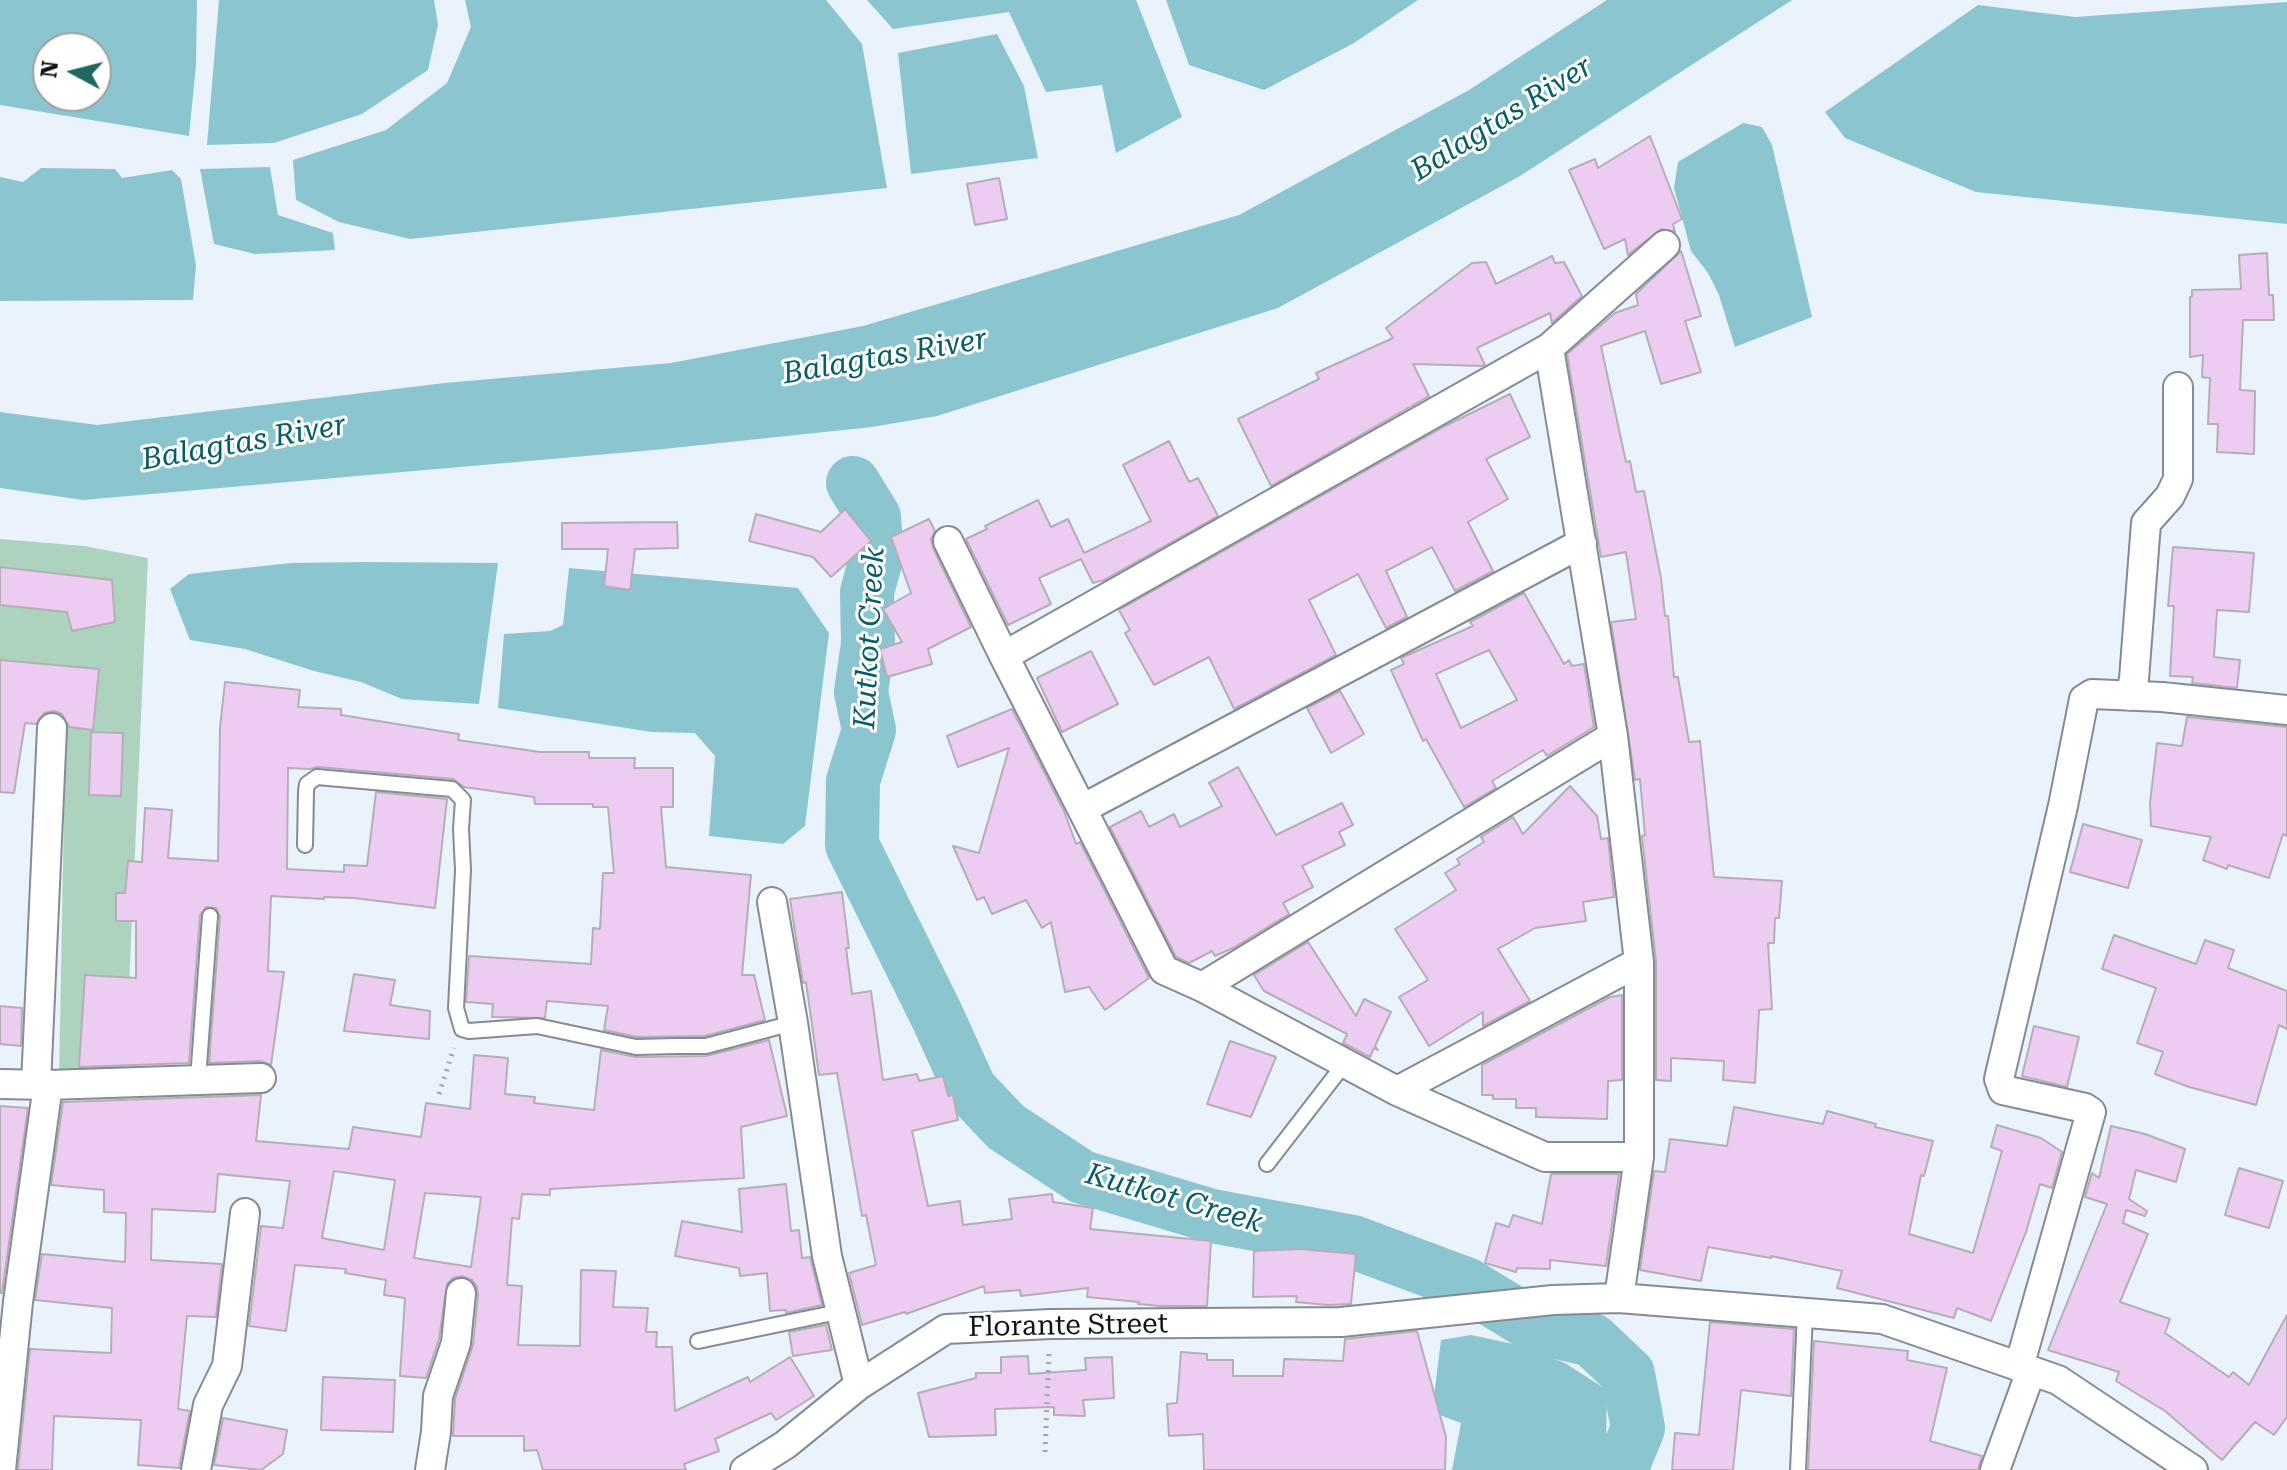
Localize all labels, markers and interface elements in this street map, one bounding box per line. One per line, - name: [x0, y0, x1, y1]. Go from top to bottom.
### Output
- north arrow: [32, 32, 112, 112]
- water label: Balagtas River: [1405, 49, 1599, 189]
- text: N: [36, 59, 63, 79]
- water label: Balagtas River: [780, 321, 990, 393]
- water label: Balagtas River: [139, 407, 349, 479]
- water label: Kutkot Creek: [847, 546, 893, 730]
- water label: Kutkot Creek: [1081, 1157, 1267, 1241]
- street label: Florante Street: [968, 1307, 1168, 1345]

